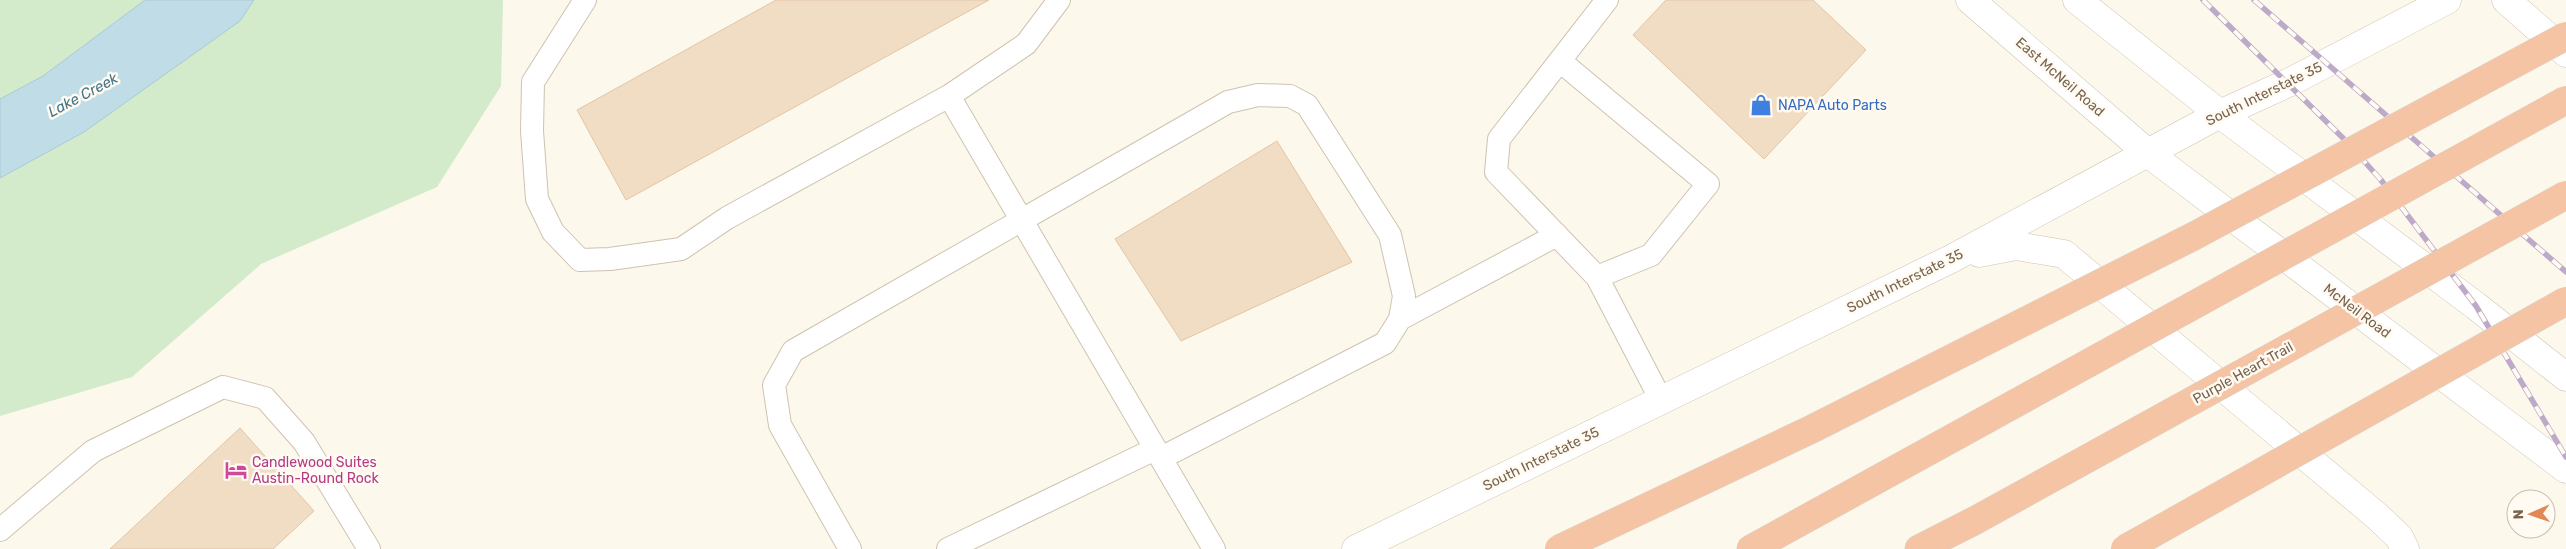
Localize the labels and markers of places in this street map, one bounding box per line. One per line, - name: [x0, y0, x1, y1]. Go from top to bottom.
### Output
- shop icon: NAPA Auto Parts: [1748, 92, 1774, 118]
- place label: NAPA Auto Parts: [1778, 97, 1887, 114]
- place label: Candlewood Suites Austin-Round Rock: [252, 454, 380, 487]
- hotel icon: Candlewood Suites Austin-Round Rock: [223, 457, 249, 483]

